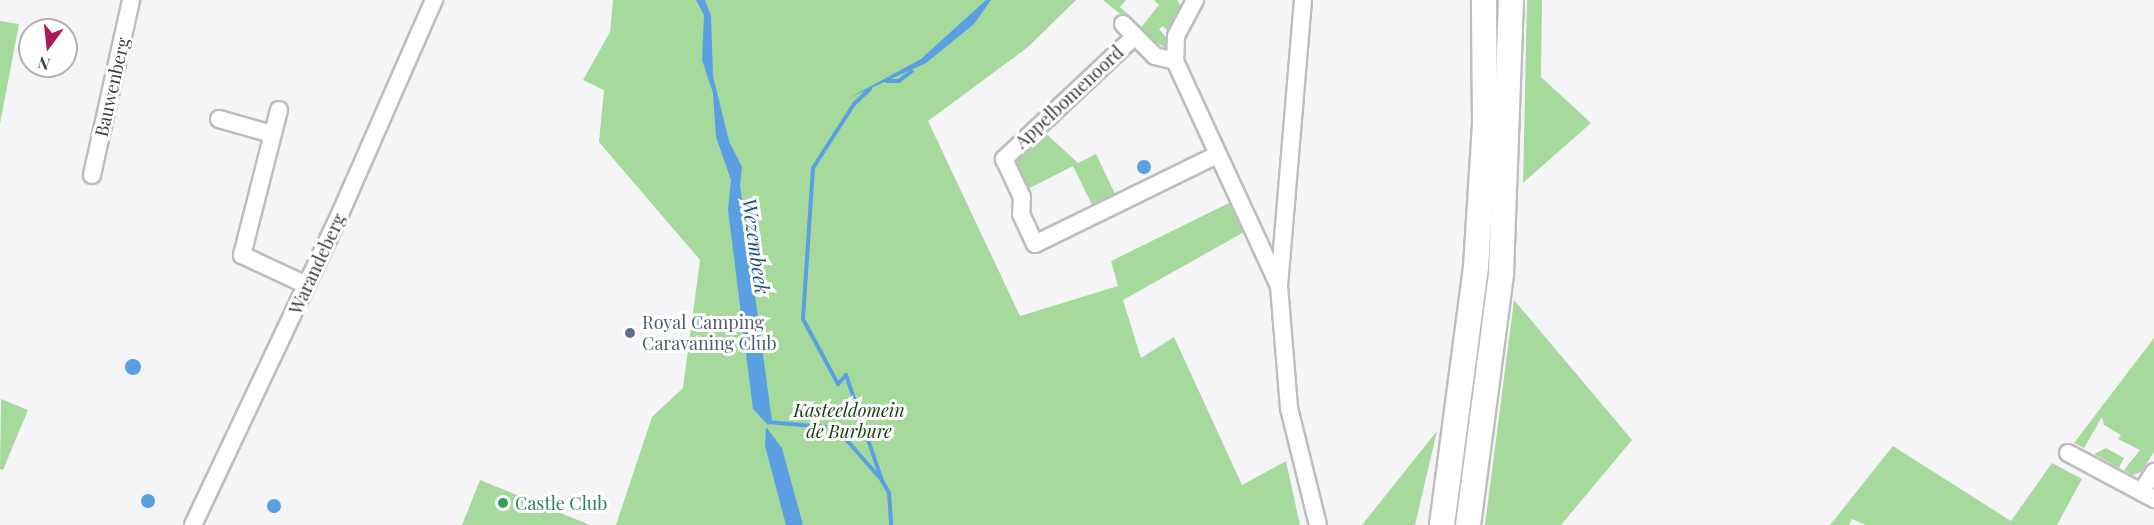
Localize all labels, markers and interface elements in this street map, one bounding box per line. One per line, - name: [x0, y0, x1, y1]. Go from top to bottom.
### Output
- north arrow: [18, 18, 78, 78]
- street label: Bauwenberg: [90, 35, 134, 139]
- street label: Appelbomenoord: [1010, 41, 1128, 153]
- text: N: [35, 52, 52, 76]
- water label: Wezembeek: [738, 196, 776, 296]
- street label: Warandeberg: [284, 210, 350, 318]
- place label: Royal Camping Caravaning Club: [642, 312, 777, 354]
- marker: Royal Camping Caravaning Club: [623, 326, 637, 340]
- park label: Kasteeldomein de Burbure: [793, 400, 905, 442]
- place label: Castle Club: [515, 492, 607, 514]
- marker: Castle Club: [496, 496, 510, 510]

